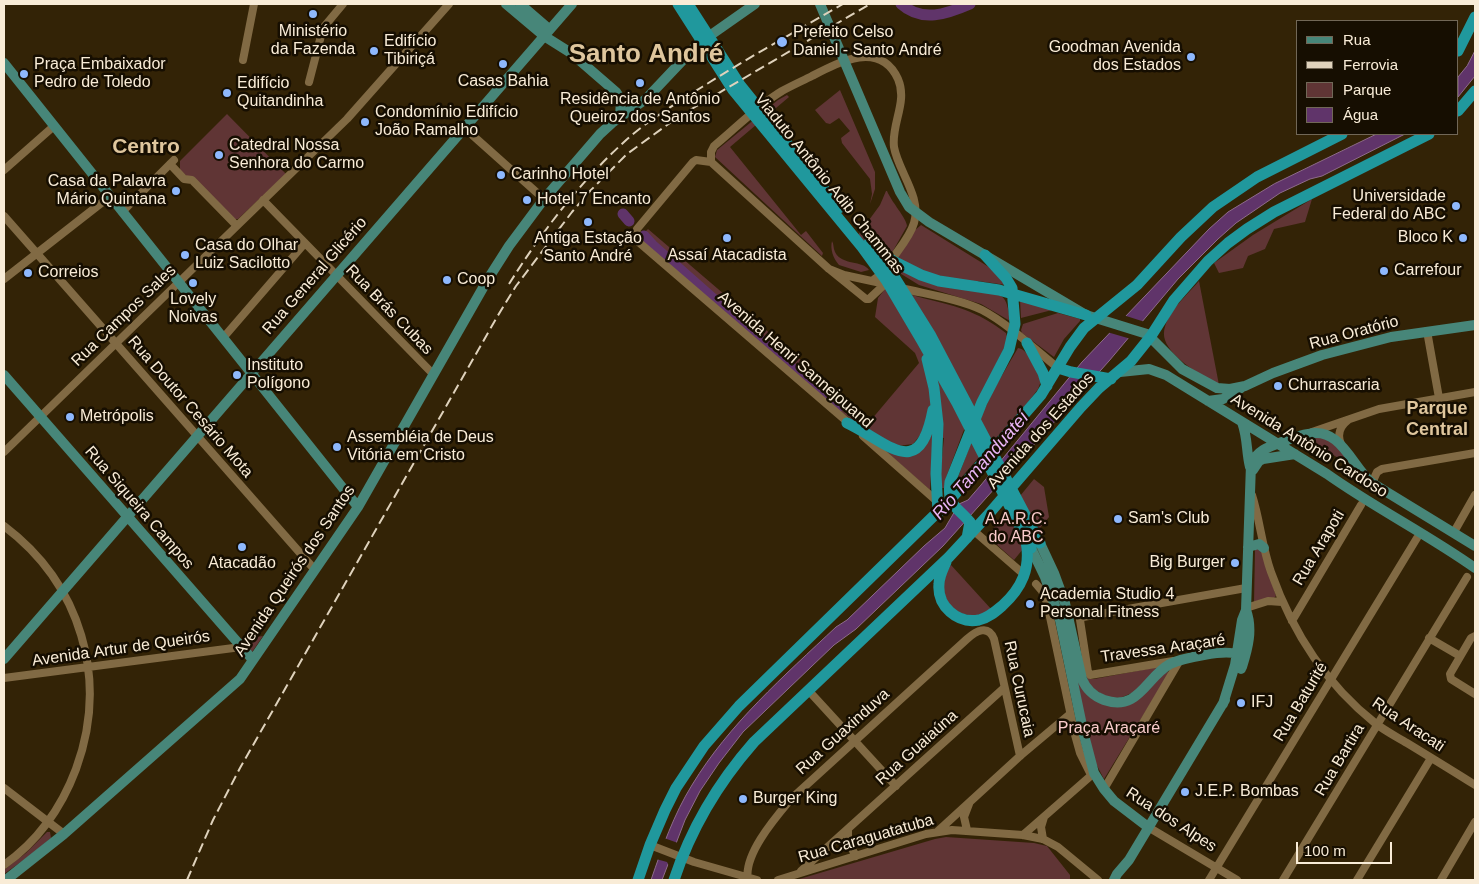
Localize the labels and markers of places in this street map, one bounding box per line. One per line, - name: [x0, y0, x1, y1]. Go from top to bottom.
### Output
- marker: Ministério da Fazenda: [307, 8, 319, 20]
- place label: Ministério da Fazenda: [271, 22, 355, 60]
- place label: Prefeito Celso Daniel - Santo André: [793, 23, 942, 61]
- place label: Edifício Tibiriçá: [384, 32, 436, 70]
- marker: Prefeito Celso Daniel - Santo André: [775, 35, 789, 49]
- place label: Goodman Avenida dos Estados: [1049, 38, 1181, 76]
- marker: Edifício Tibiriçá: [368, 45, 380, 57]
- marker: Goodman Avenida dos Estados: [1185, 51, 1197, 63]
- place label: Praça Embaixador Pedro de Toledo: [34, 55, 166, 93]
- marker: Casas Bahia: [497, 58, 509, 70]
- marker: Praça Embaixador Pedro de Toledo: [18, 68, 30, 80]
- place label: Casas Bahia: [458, 72, 548, 92]
- place label: Edifício Quitandinha: [237, 74, 323, 112]
- marker: Residência de Antônio Queiroz dos Santos: [634, 77, 646, 89]
- marker: Edifício Quitandinha: [221, 87, 233, 99]
- place label: Residência de Antônio Queiroz dos Santos: [560, 90, 720, 128]
- place label: Condomínio Edifício João Ramalho: [375, 103, 518, 141]
- marker: Condomínio Edifício João Ramalho: [359, 116, 371, 128]
- place label: Catedral Nossa Senhora do Carmo: [229, 136, 364, 174]
- marker: Catedral Nossa Senhora do Carmo: [213, 149, 225, 161]
- place label: Carinho Hotel: [511, 165, 609, 185]
- marker: Carinho Hotel: [495, 169, 507, 181]
- place label: Casa da Palavra Mário Quintana: [48, 172, 166, 210]
- marker: Casa da Palavra Mário Quintana: [170, 185, 182, 197]
- place label: Universidade Federal do ABC: [1332, 187, 1446, 225]
- place label: Hotel 7 Encanto: [537, 190, 651, 210]
- marker: Hotel 7 Encanto: [521, 194, 533, 206]
- marker: Universidade Federal do ABC: [1450, 200, 1462, 212]
- marker: Antiga Estação Santo André: [582, 216, 594, 228]
- place label: Bloco K: [1398, 228, 1453, 248]
- place label: Antiga Estação Santo André: [534, 229, 642, 267]
- marker: Assaí Atacadista: [721, 232, 733, 244]
- marker: Bloco K: [1457, 232, 1469, 244]
- place label: Casa do Olhar Luiz Sacilotto: [195, 236, 298, 274]
- place label: Assaí Atacadista: [667, 246, 787, 266]
- marker: Casa do Olhar Luiz Sacilotto: [179, 249, 191, 261]
- place label: Carrefour: [1394, 261, 1462, 281]
- place label: Correios: [38, 263, 98, 283]
- marker: Carrefour: [1378, 265, 1390, 277]
- marker: Correios: [22, 267, 34, 279]
- place label: Coop: [457, 270, 495, 290]
- marker: Coop: [441, 274, 453, 286]
- marker: Lovely Noivas: [187, 277, 199, 289]
- place label: Lovely Noivas: [169, 290, 217, 328]
- place label: Instituto Polígono: [247, 356, 310, 394]
- marker: Instituto Polígono: [231, 369, 243, 381]
- place label: Churrascaria: [1288, 376, 1380, 396]
- marker: Churrascaria: [1272, 380, 1284, 392]
- place label: Metrópolis: [80, 407, 154, 427]
- marker: Metrópolis: [64, 411, 76, 423]
- place label: Assembléia de Deus Vitória em Cristo: [347, 428, 494, 466]
- marker: Assembléia de Deus Vitória em Cristo: [331, 441, 343, 453]
- place label: Sam's Club: [1128, 509, 1209, 529]
- marker: Sam's Club: [1112, 513, 1124, 525]
- marker: Atacadão: [236, 541, 248, 553]
- place label: Big Burger: [1149, 553, 1225, 573]
- place label: Atacadão: [208, 554, 276, 574]
- marker: Big Burger: [1229, 557, 1241, 569]
- place label: Academia Studio 4 Personal Fitness: [1040, 585, 1174, 623]
- marker: Academia Studio 4 Personal Fitness: [1024, 598, 1036, 610]
- place label: IFJ: [1251, 693, 1273, 713]
- marker: IFJ: [1235, 697, 1247, 709]
- place label: J.E.P. Bombas: [1195, 782, 1299, 802]
- marker: J.E.P. Bombas: [1179, 786, 1191, 798]
- place label: Burger King: [753, 789, 837, 809]
- marker: Burger King: [737, 793, 749, 805]

